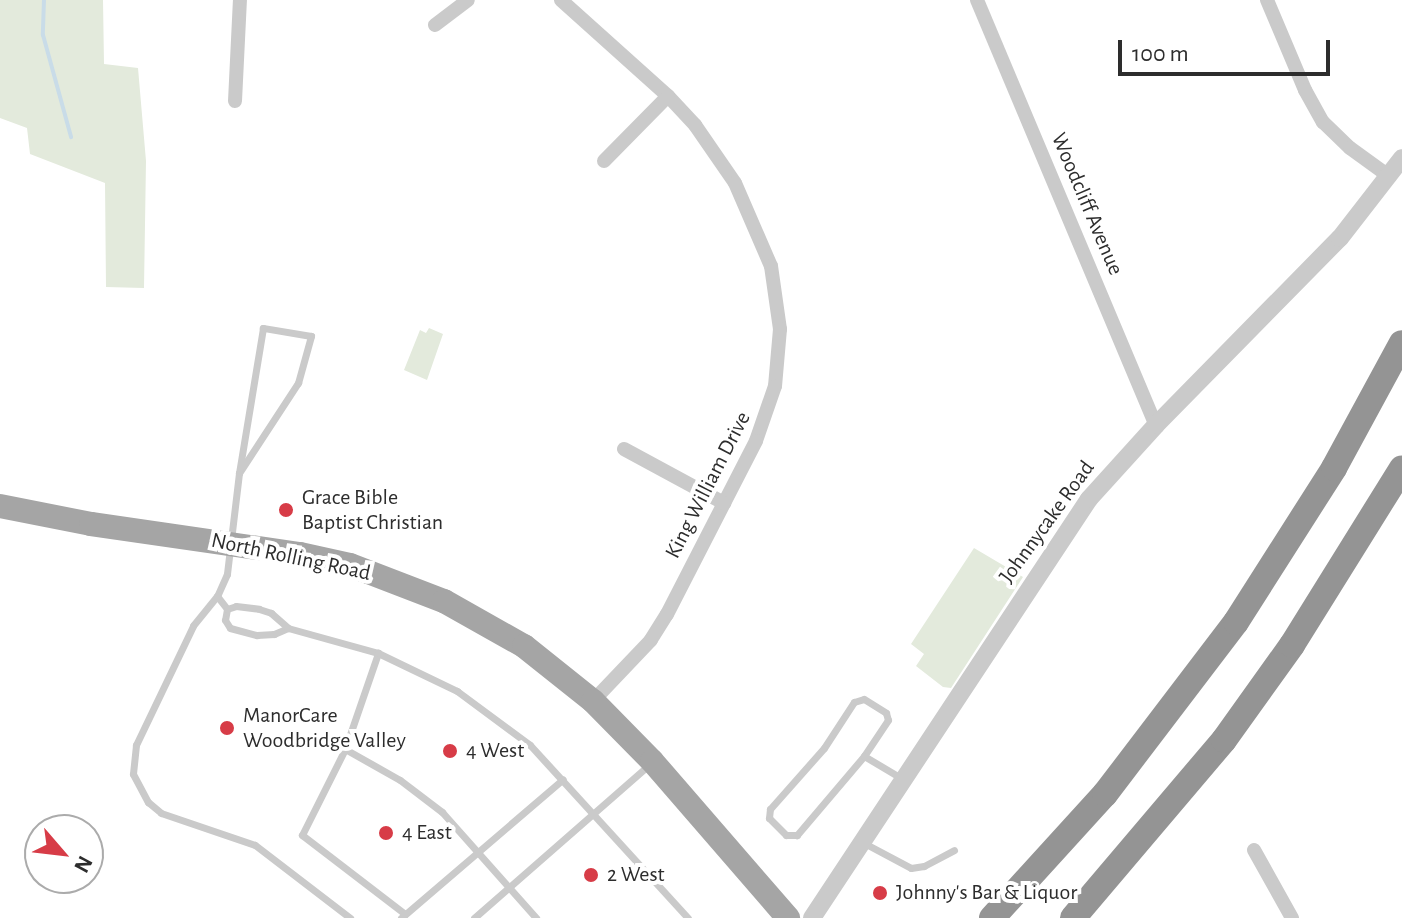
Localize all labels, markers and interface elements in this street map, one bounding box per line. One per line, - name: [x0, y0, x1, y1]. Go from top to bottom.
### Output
- scale bar: [1122, 24, 1334, 74]
- text: 100 m: [1132, 42, 1189, 66]
- street label: Woodcliff Avenue: [1045, 129, 1129, 279]
- street label: King William Drive: [660, 407, 756, 563]
- street label: Johnnycake Road: [994, 456, 1100, 588]
- place label: Grace Bible Baptist Christian: [302, 484, 443, 536]
- marker: Grace Bible Baptist Christian: [277, 501, 295, 519]
- street label: North Rolling Road: [209, 527, 373, 587]
- place label: ManorCare Woodbridge Valley: [243, 702, 406, 754]
- marker: ManorCare Woodbridge Valley: [218, 719, 236, 737]
- place label: 4 West: [466, 738, 524, 764]
- marker: 4 West: [441, 742, 459, 760]
- north arrow: [24, 814, 104, 894]
- place label: 4 East: [402, 820, 452, 846]
- marker: 4 East: [377, 824, 395, 842]
- text: N: [70, 852, 97, 876]
- place label: 2 West: [607, 862, 665, 888]
- marker: 2 West: [582, 866, 600, 884]
- place label: Johnny's Bar & Liquor: [896, 880, 1077, 906]
- marker: Johnny's Bar & Liquor: [871, 884, 889, 902]

